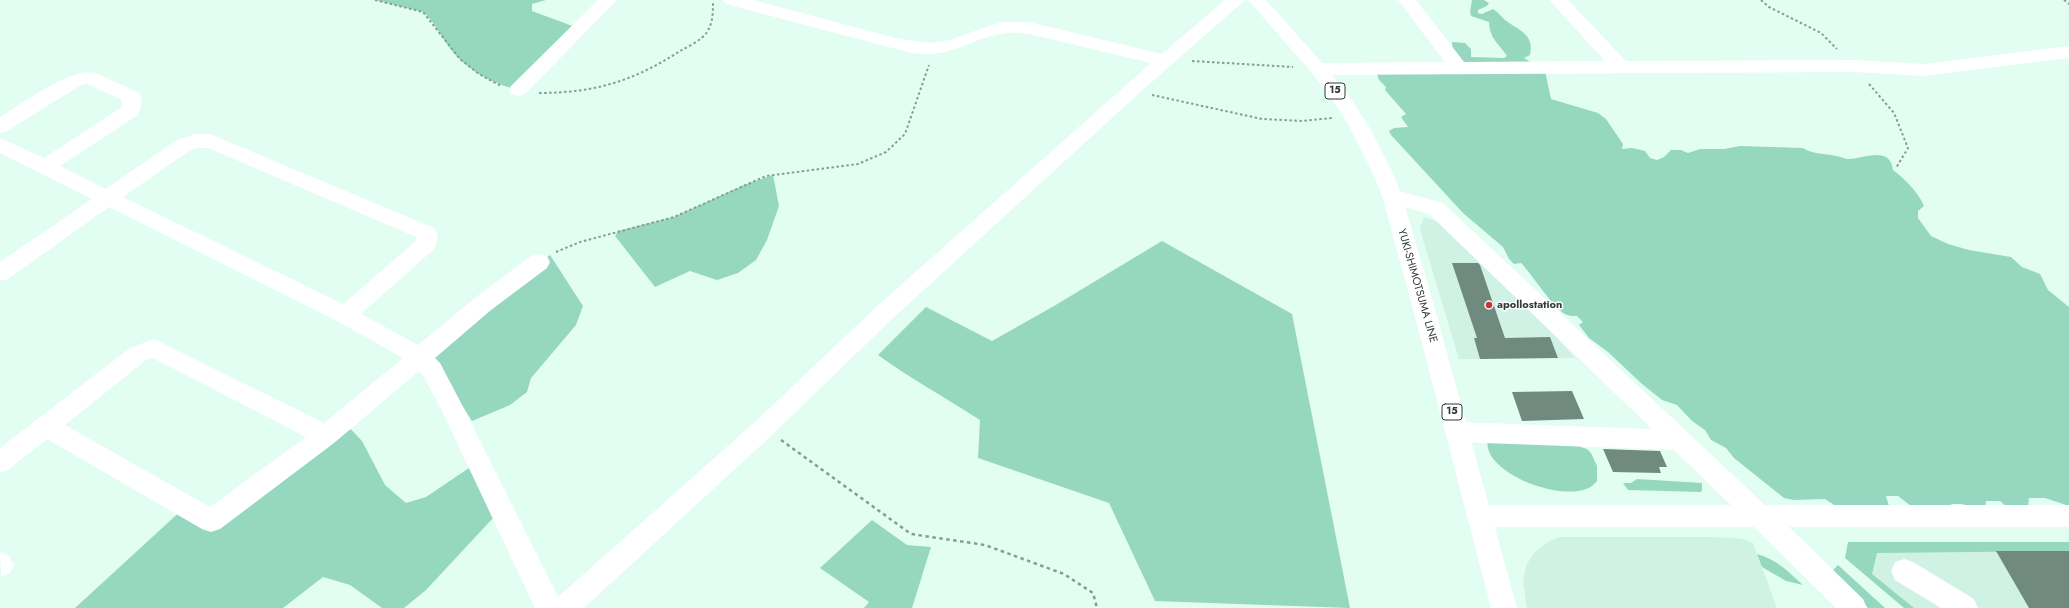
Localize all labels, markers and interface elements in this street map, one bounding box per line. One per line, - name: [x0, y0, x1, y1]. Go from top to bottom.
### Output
- road number: 15: [1325, 83, 1345, 99]
- street label: YUKI-SHIMOTSUMA LINE: [1394, 228, 1440, 344]
- place label: apollostation: [1497, 298, 1562, 312]
- marker: apollostation: [1484, 300, 1494, 310]
- road number: 15: [1442, 404, 1462, 420]

